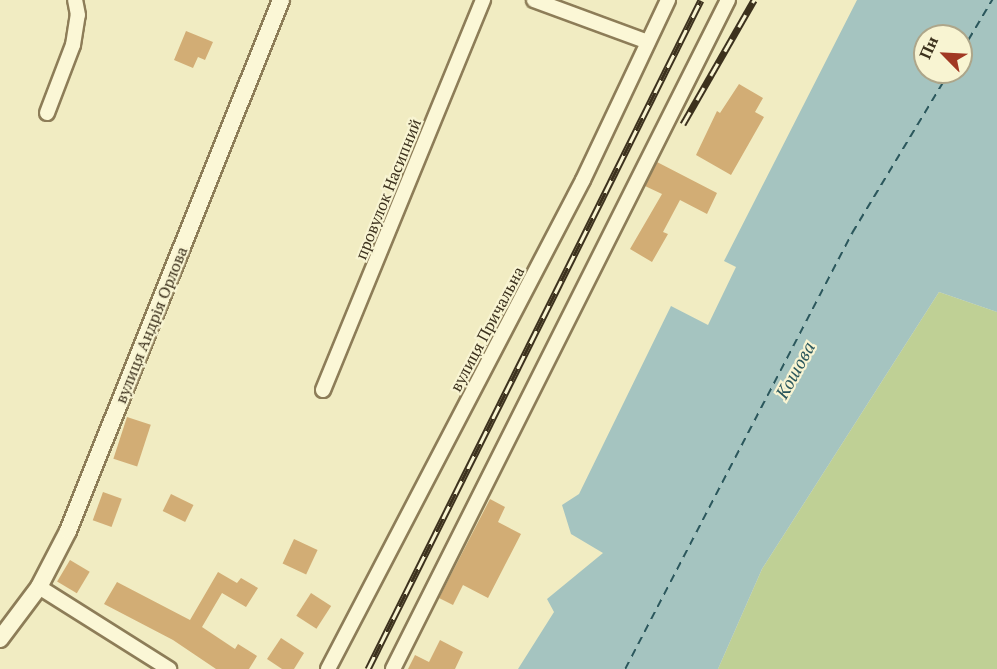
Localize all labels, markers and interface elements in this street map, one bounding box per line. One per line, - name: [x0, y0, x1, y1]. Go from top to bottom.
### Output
- north arrow: [913, 24, 973, 84]
- text: Пн: [914, 33, 943, 62]
- street label: провулок Насипний: [351, 116, 425, 262]
- street label: вулиця Андрія Орлова: [111, 244, 191, 406]
- street label: вулиця Причальна: [446, 263, 528, 395]
- water label: Кошова: [771, 338, 819, 402]

